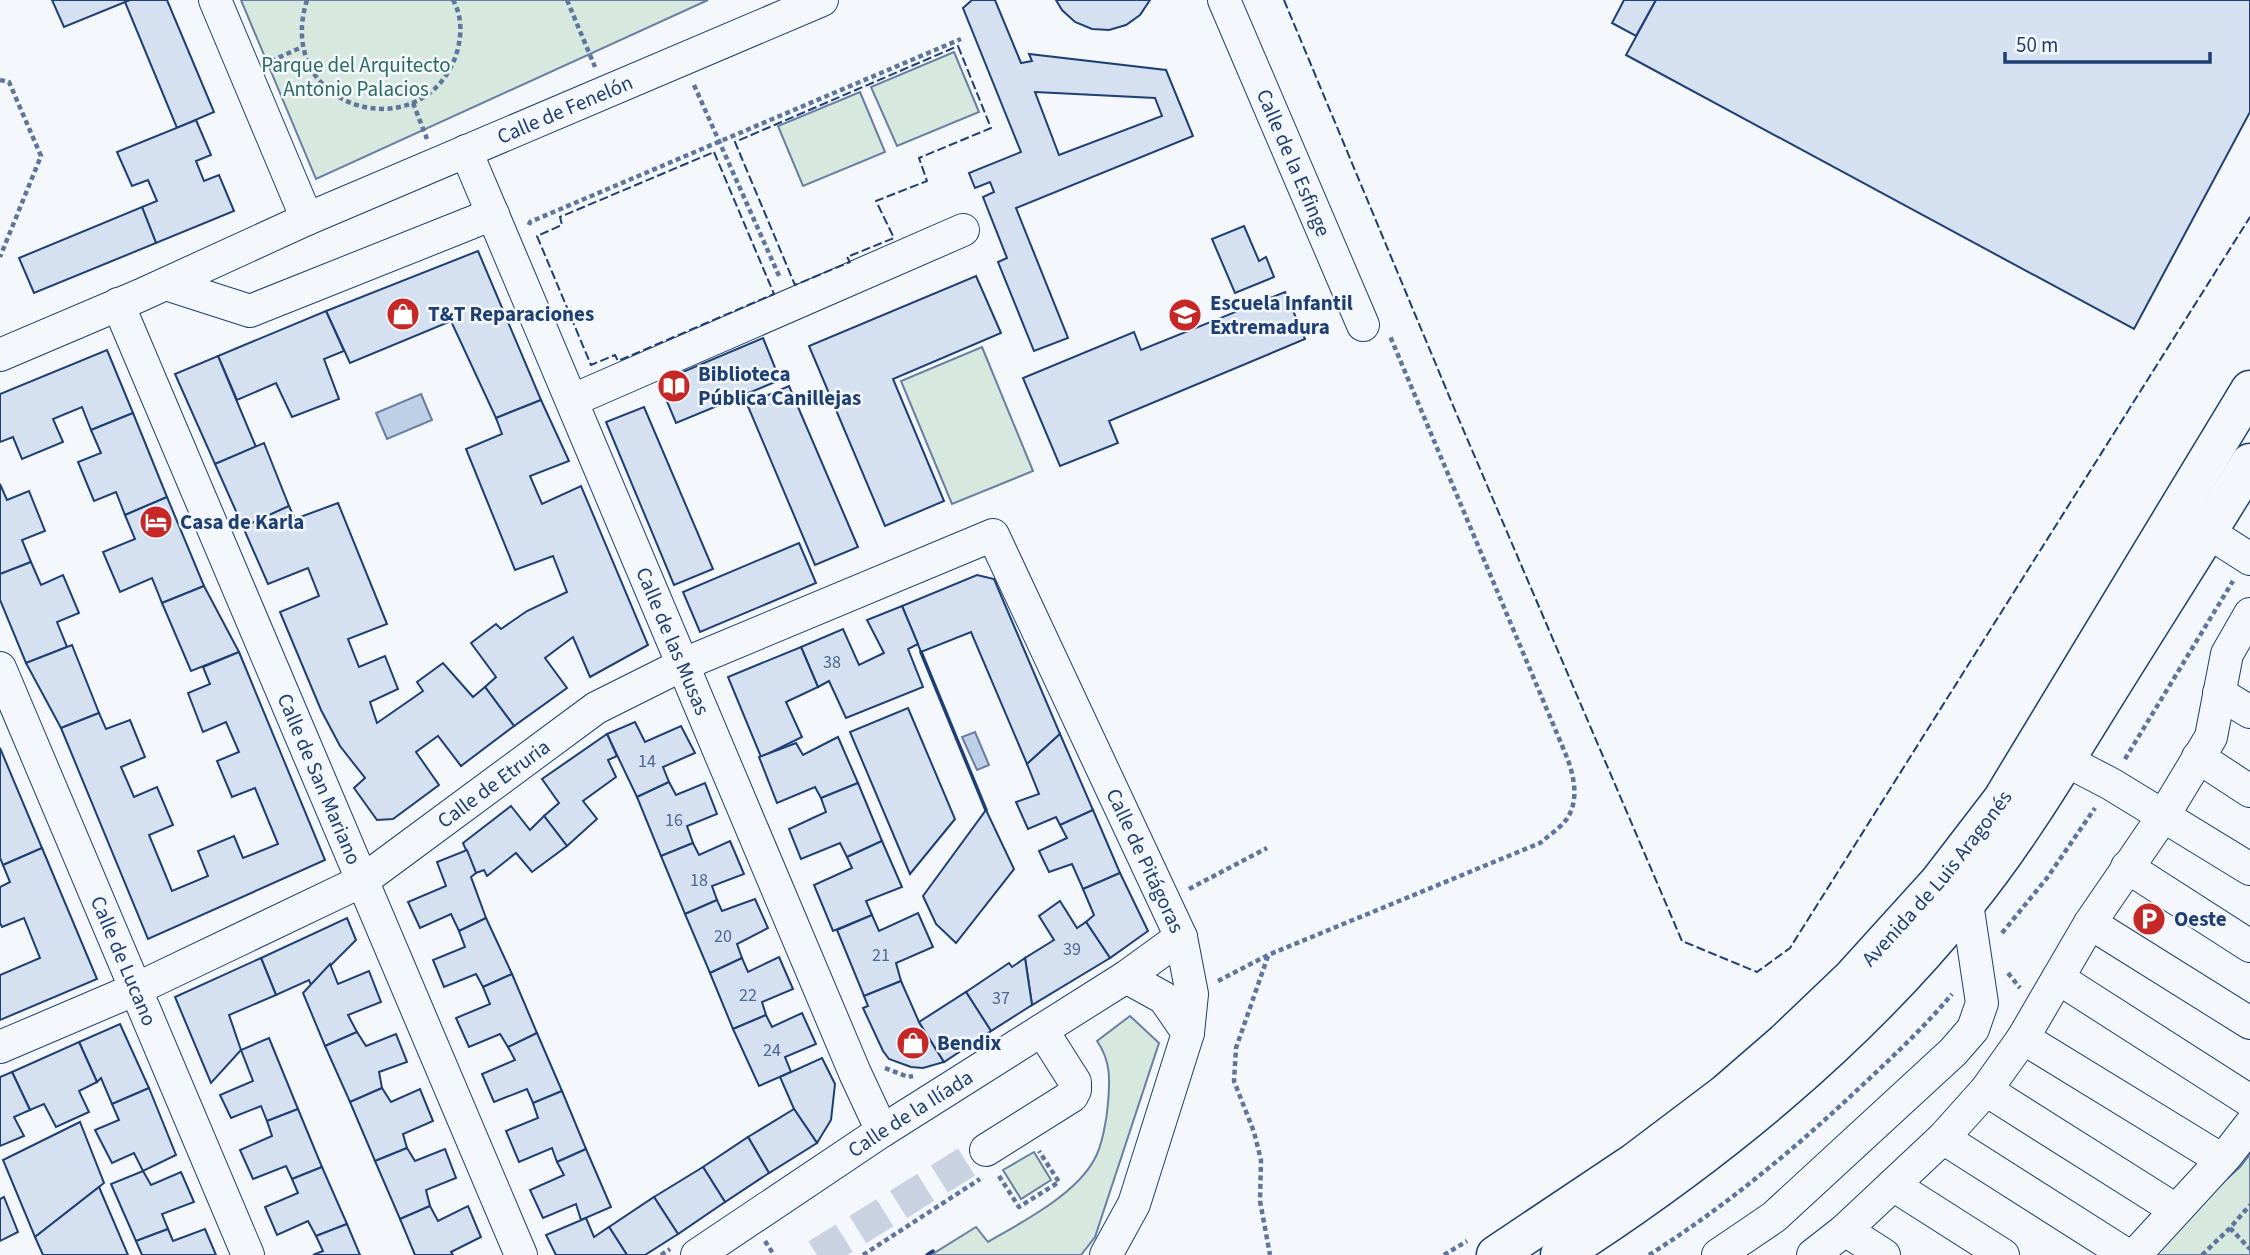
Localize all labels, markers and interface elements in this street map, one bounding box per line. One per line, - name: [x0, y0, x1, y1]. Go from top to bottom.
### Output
- scale bar: [2005, 21, 2210, 65]
- text: 50 m: [2016, 30, 2058, 60]
- park label: Parque del Arquitecto Antonio Palacios: [261, 50, 451, 104]
- street label: Calle de Fenelón: [492, 67, 637, 152]
- street label: Calle de la Esfinge: [1249, 84, 1338, 241]
- place label: Escuela Infantil Extremadura: [1210, 288, 1353, 342]
- shop icon: T&T Reparaciones: [384, 295, 422, 333]
- school or university icon: Escuela Infantil Extremadura: [1166, 296, 1204, 334]
- place label: T&T Reparaciones: [428, 299, 594, 329]
- place label: Biblioteca Pública Canillejas: [698, 359, 861, 413]
- library icon: Biblioteca Pública Canillejas: [655, 367, 693, 405]
- hotel icon: Casa de Karla: [137, 503, 175, 541]
- place label: Casa de Karla: [180, 507, 304, 537]
- street label: Calle de las Musas: [628, 562, 717, 720]
- house number: 38: [823, 650, 841, 675]
- street label: Calle de San Mariano: [270, 689, 369, 869]
- street label: Calle de Etruria: [431, 732, 556, 836]
- house number: 14: [638, 749, 656, 774]
- street label: Calle de Pitágoras: [1099, 783, 1192, 938]
- street label: Avenida de Luis Aragonés: [1854, 785, 2019, 973]
- house number: 16: [665, 808, 683, 833]
- house number: 18: [690, 868, 708, 893]
- street label: Calle de Lucano: [83, 891, 165, 1031]
- parking icon: Oeste: [2130, 900, 2168, 938]
- place label: Oeste: [2174, 904, 2227, 934]
- house number: 20: [714, 924, 732, 949]
- house number: 39: [1063, 937, 1081, 962]
- house number: 21: [872, 943, 890, 968]
- house number: 22: [739, 983, 757, 1008]
- house number: 37: [992, 986, 1010, 1011]
- shop icon: Bendix: [894, 1024, 932, 1062]
- place label: Bendix: [937, 1028, 1001, 1058]
- house number: 24: [763, 1038, 781, 1063]
- street label: Calle de la Ilíada: [842, 1062, 979, 1165]

